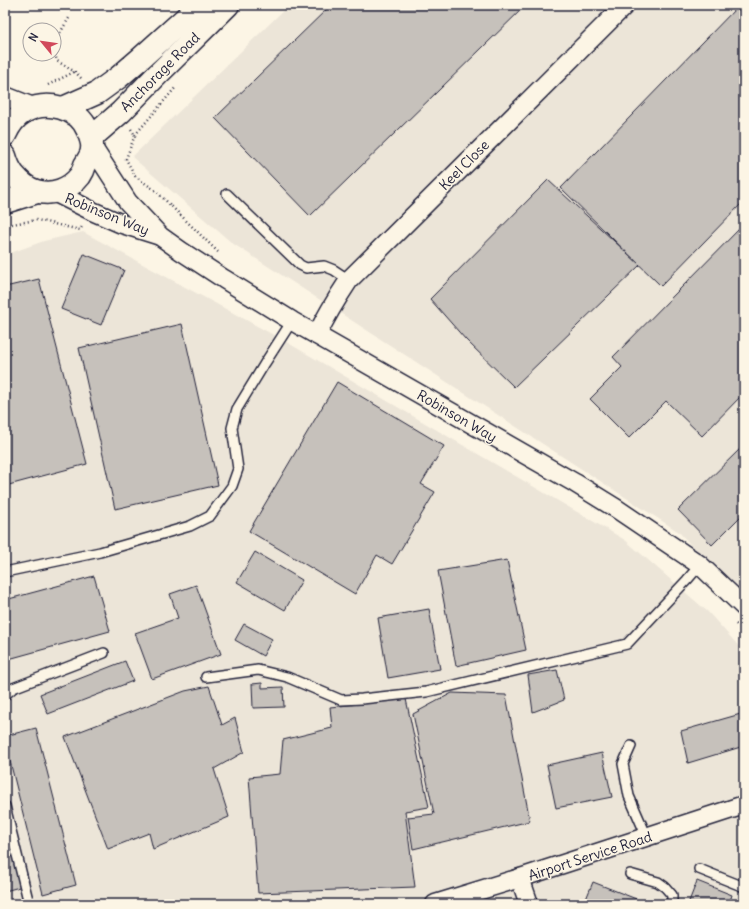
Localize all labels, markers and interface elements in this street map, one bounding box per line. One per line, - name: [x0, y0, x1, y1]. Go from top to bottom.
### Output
- north arrow: [22, 22, 62, 62]
- street label: Anchorage Road: [116, 28, 204, 116]
- text: N: [25, 30, 41, 44]
- street label: Keel Close: [435, 136, 493, 194]
- street label: Robinson Way: [62, 189, 152, 239]
- street label: Robinson Way: [414, 386, 500, 446]
- street label: Airport Service Road: [526, 828, 654, 884]

